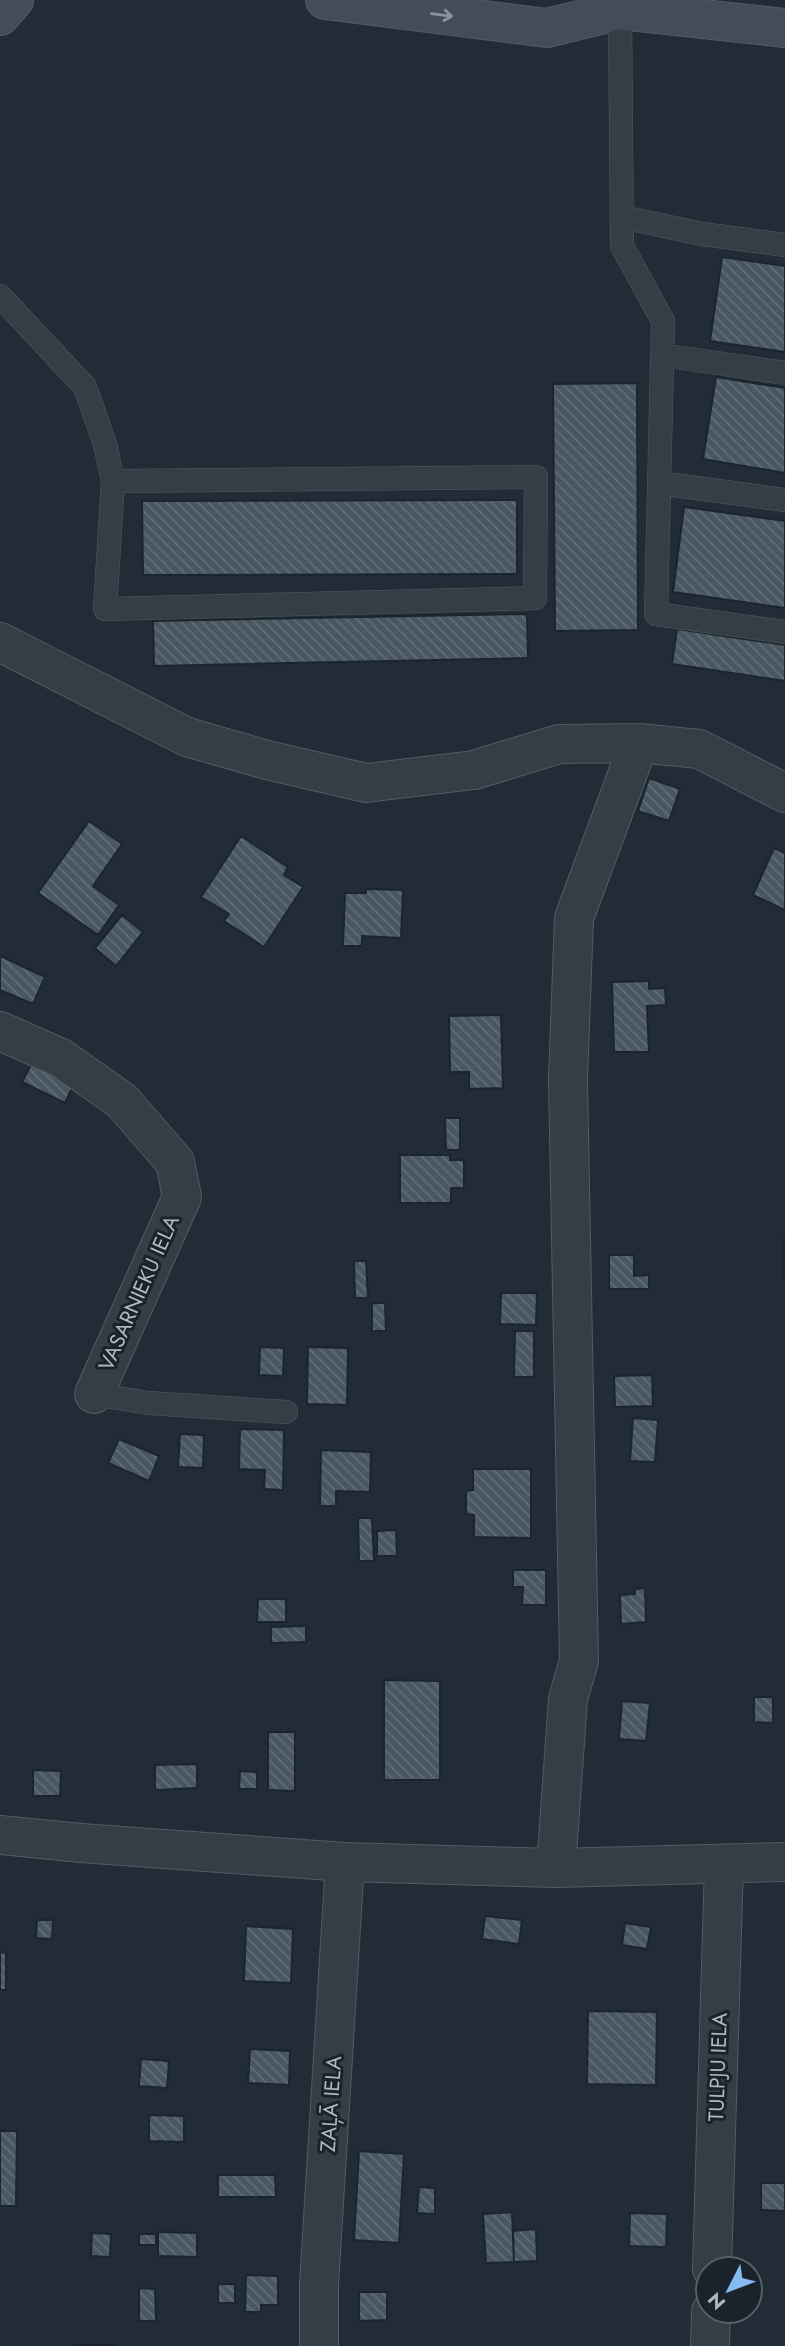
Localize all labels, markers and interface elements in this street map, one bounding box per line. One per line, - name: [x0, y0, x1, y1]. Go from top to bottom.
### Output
- one-way arrow: [430, 8, 452, 21]
- street label: VASARNIEKU IELA: [91, 1210, 187, 1376]
- street label: TULPJU IELA: [701, 2012, 735, 2122]
- street label: ZAĻĀ IELA: [313, 2055, 349, 2153]
- north arrow: [694, 2255, 764, 2325]
- text: N: [702, 2286, 732, 2316]

